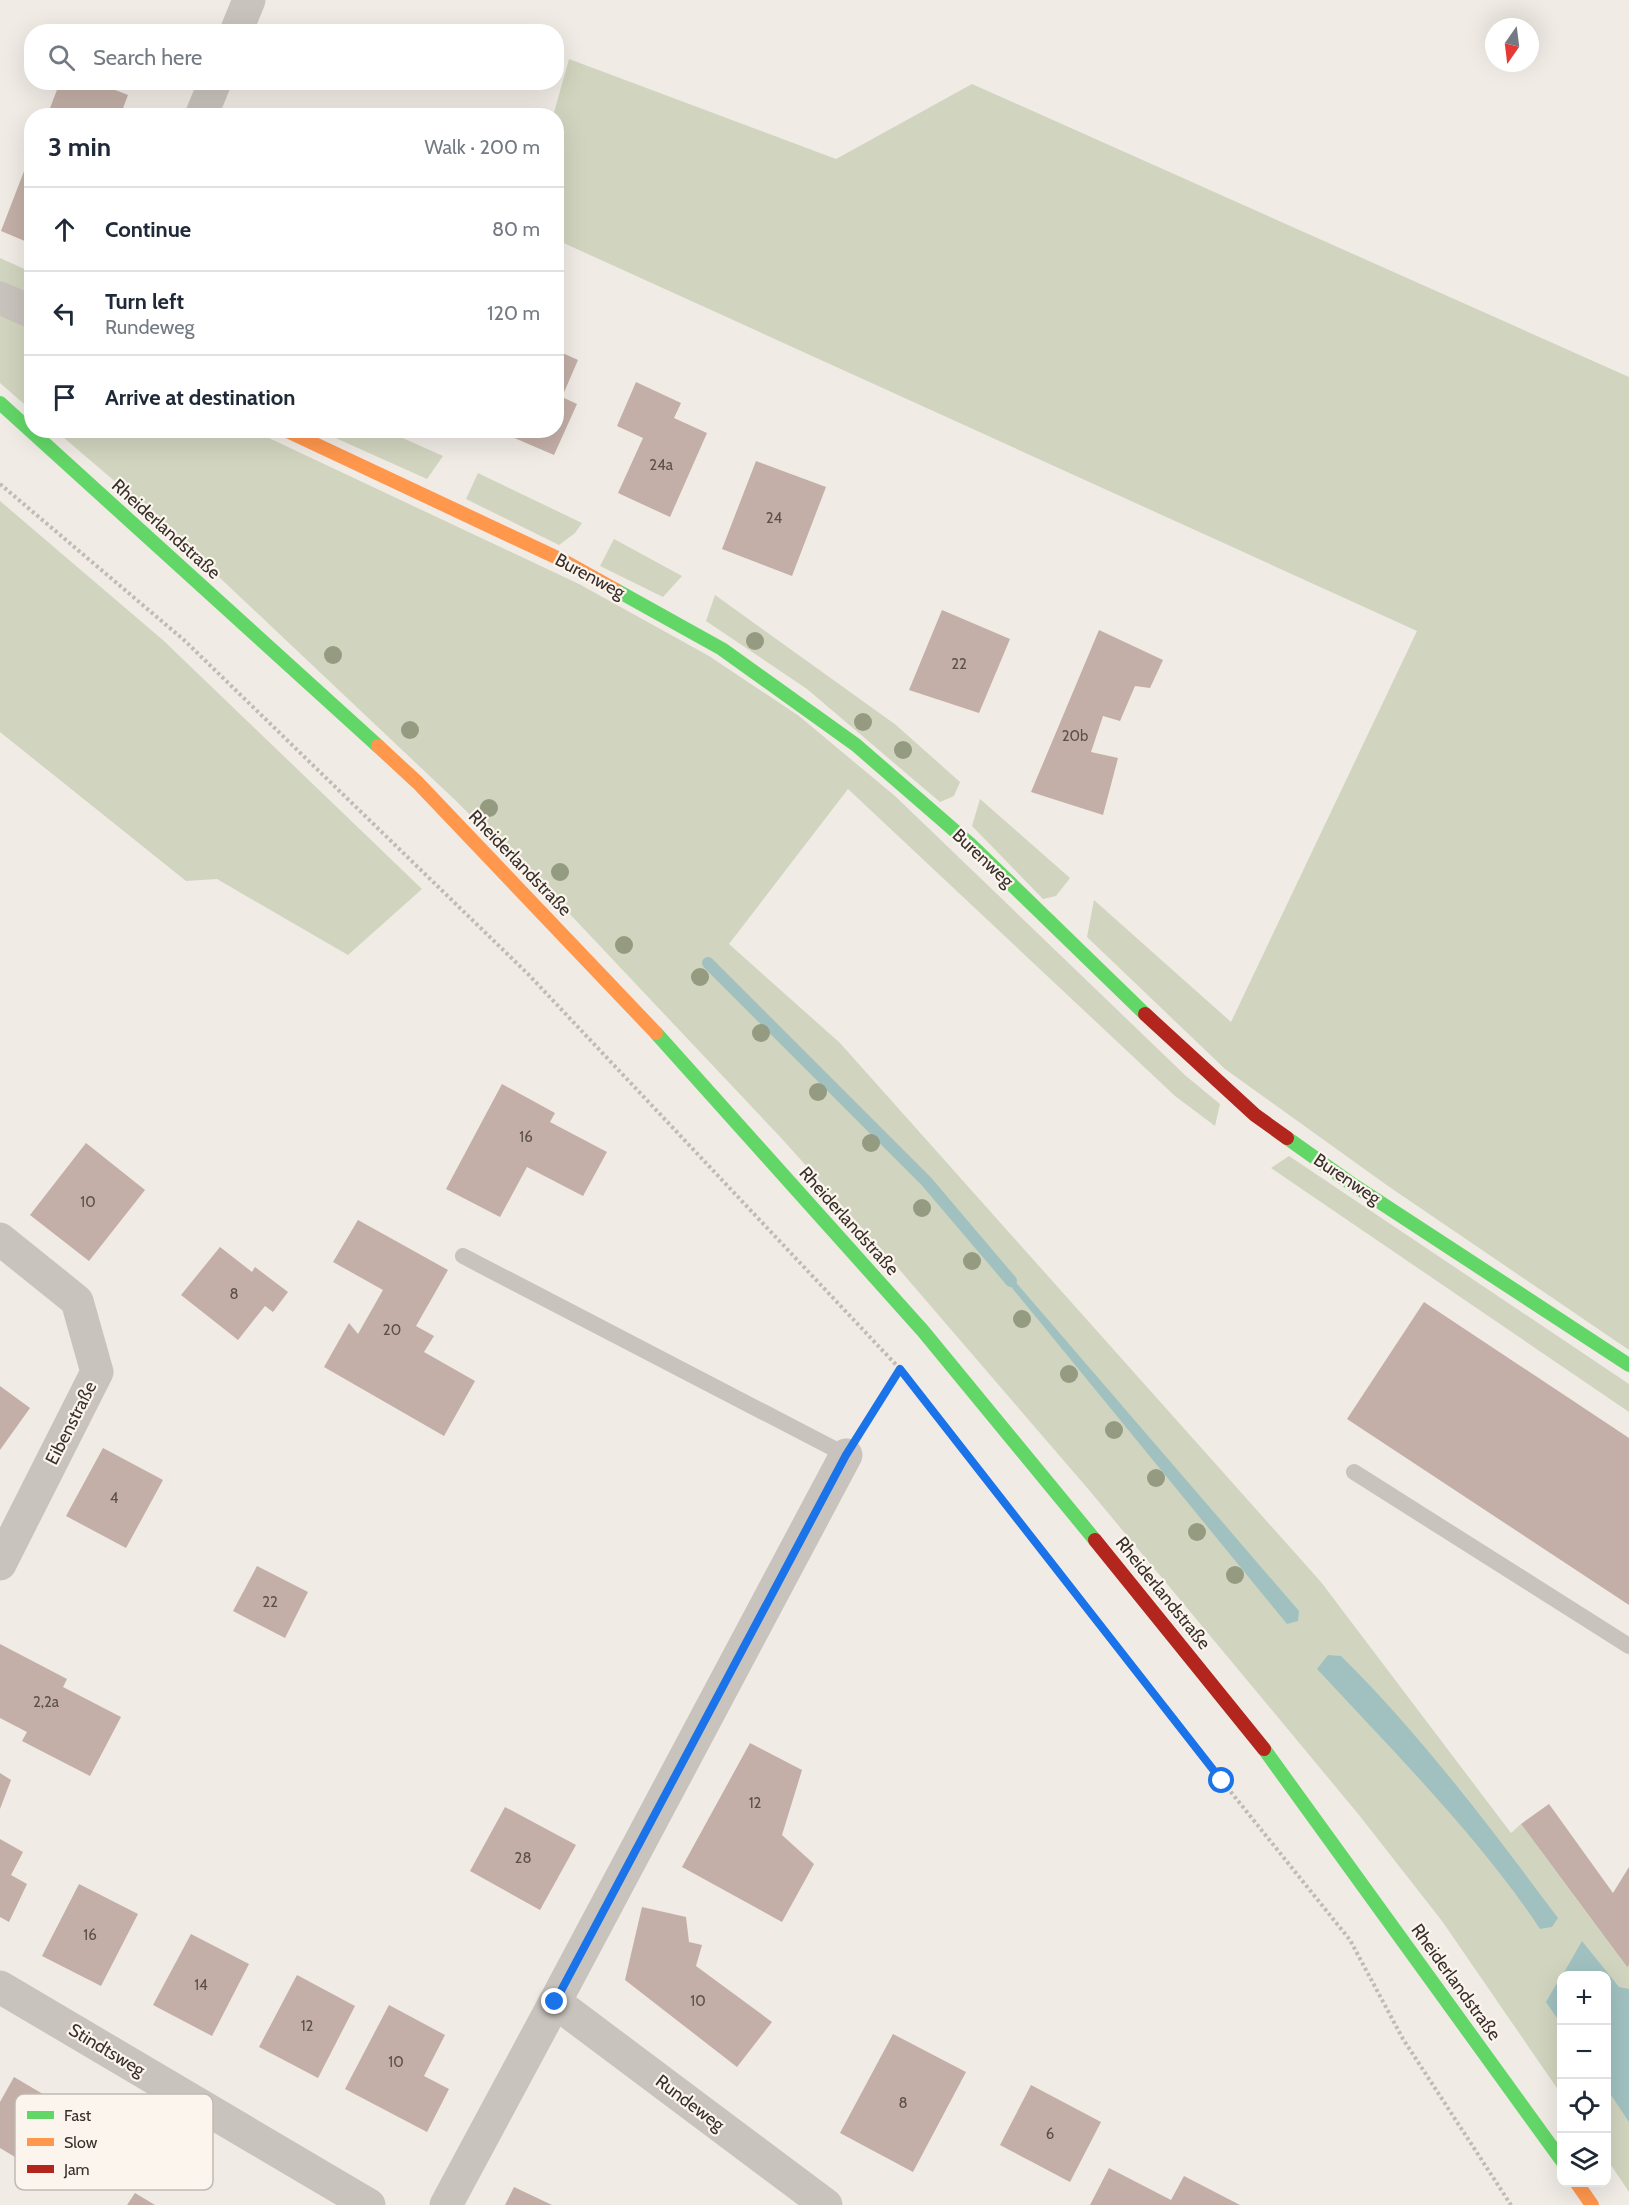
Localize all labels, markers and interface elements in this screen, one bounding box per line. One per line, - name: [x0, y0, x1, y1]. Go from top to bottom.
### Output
- north arrow: [1485, 18, 1539, 72]
- search box: [24, 24, 564, 90]
- icon: search: [45, 41, 78, 74]
- text: Search here: [93, 44, 202, 71]
- text: 3 min: [48, 131, 111, 163]
- text: Walk · 200 m: [424, 135, 540, 159]
- icon: ahead: [48, 213, 81, 246]
- text: Continue: [105, 216, 191, 243]
- text: 80 m: [492, 217, 540, 241]
- text: Turn left: [105, 288, 184, 315]
- icon: left: [48, 297, 81, 330]
- text: 120 m: [487, 301, 540, 325]
- text: Rundeweg: [105, 315, 194, 339]
- icon: arrive: [48, 381, 81, 414]
- text: Arrive at destination: [105, 384, 295, 411]
- house number: 24a: [649, 456, 674, 474]
- street label: Rheiderlandstraße: [107, 474, 225, 584]
- house number: 24: [766, 509, 783, 527]
- street label: Burenweg: [551, 548, 630, 604]
- house number: 22: [951, 655, 967, 673]
- house number: 20b: [1062, 727, 1088, 745]
- street label: Rheiderlandstraße: [464, 806, 576, 920]
- street label: Burenweg: [948, 824, 1019, 893]
- house number: 16: [519, 1128, 533, 1146]
- street label: Burenweg: [1309, 1149, 1385, 1210]
- street label: Rheiderlandstraße: [794, 1162, 904, 1280]
- house number: 10: [80, 1193, 96, 1211]
- house number: 8: [229, 1285, 239, 1303]
- house number: 20: [383, 1321, 401, 1339]
- street label: Eibenstraße: [41, 1378, 101, 1468]
- house number: 4: [110, 1489, 119, 1507]
- street label: Rheiderlandstraße: [1111, 1532, 1215, 1654]
- house number: 22: [262, 1593, 278, 1611]
- house number: 2,2a: [33, 1693, 60, 1711]
- route start: [1208, 1767, 1234, 1793]
- house number: 12: [749, 1794, 762, 1812]
- house number: 28: [515, 1849, 531, 1867]
- street label: Rheiderlandstraße: [1406, 1919, 1506, 2045]
- house number: 16: [83, 1926, 97, 1944]
- map controls: [1557, 1971, 1611, 2187]
- button: +: [1557, 1971, 1611, 2025]
- house number: 14: [194, 1976, 208, 1994]
- route end: [541, 1988, 567, 2014]
- house number: 10: [690, 1992, 706, 2010]
- house number: 12: [301, 2017, 314, 2035]
- street label: Stindtsweg: [65, 2019, 150, 2082]
- button: −: [1557, 2025, 1611, 2079]
- house number: 10: [388, 2053, 404, 2071]
- street label: Rundeweg: [651, 2070, 730, 2137]
- button: locate: [1557, 2079, 1611, 2133]
- legend: [15, 2094, 213, 2190]
- house number: 8: [898, 2094, 908, 2112]
- text: Fast: [64, 2106, 92, 2125]
- house number: 6: [1046, 2125, 1054, 2143]
- text: Slow: [64, 2133, 98, 2152]
- button: layers: [1557, 2133, 1611, 2187]
- text: Jam: [63, 2160, 90, 2179]

